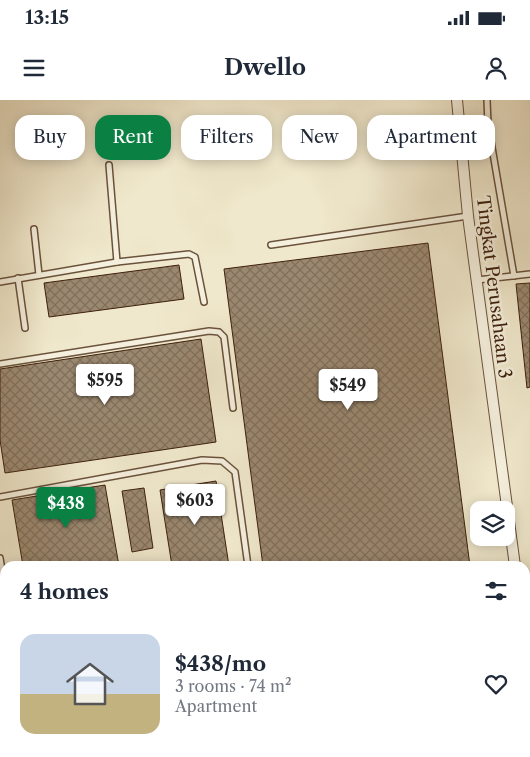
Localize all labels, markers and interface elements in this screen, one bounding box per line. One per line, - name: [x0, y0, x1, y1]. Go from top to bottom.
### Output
- text: 13:15: [25, 6, 69, 29]
- icon: menu: [20, 54, 48, 82]
- text: Dwello: [224, 54, 306, 81]
- icon: person: [482, 54, 510, 82]
- chip: Buy: [15, 115, 85, 160]
- chip: Rent: [95, 115, 171, 160]
- chip: Filters: [181, 115, 272, 160]
- chip: New: [282, 115, 357, 160]
- chip: Apartment: [367, 115, 495, 160]
- street label: Tingkat Perusahaan 3: [472, 194, 516, 380]
- pin: $595: [75, 364, 135, 406]
- pin: $549: [318, 368, 378, 411]
- text: $595: [87, 370, 123, 390]
- text: $549: [330, 375, 366, 395]
- pin: $603: [165, 484, 225, 526]
- pin: $438: [36, 486, 96, 529]
- text: $603: [176, 490, 214, 510]
- text: $438: [47, 493, 85, 513]
- map controls: [470, 501, 515, 546]
- button: layers: [470, 501, 515, 546]
- icon: filters: [482, 577, 510, 605]
- text: 4 homes: [20, 579, 109, 604]
- text: $438/mo: [175, 651, 266, 676]
- icon: home: [60, 654, 120, 714]
- icon: heart: [482, 670, 510, 698]
- text: 3 rooms · 74 m²: [175, 676, 291, 696]
- text: Apartment: [175, 696, 257, 716]

